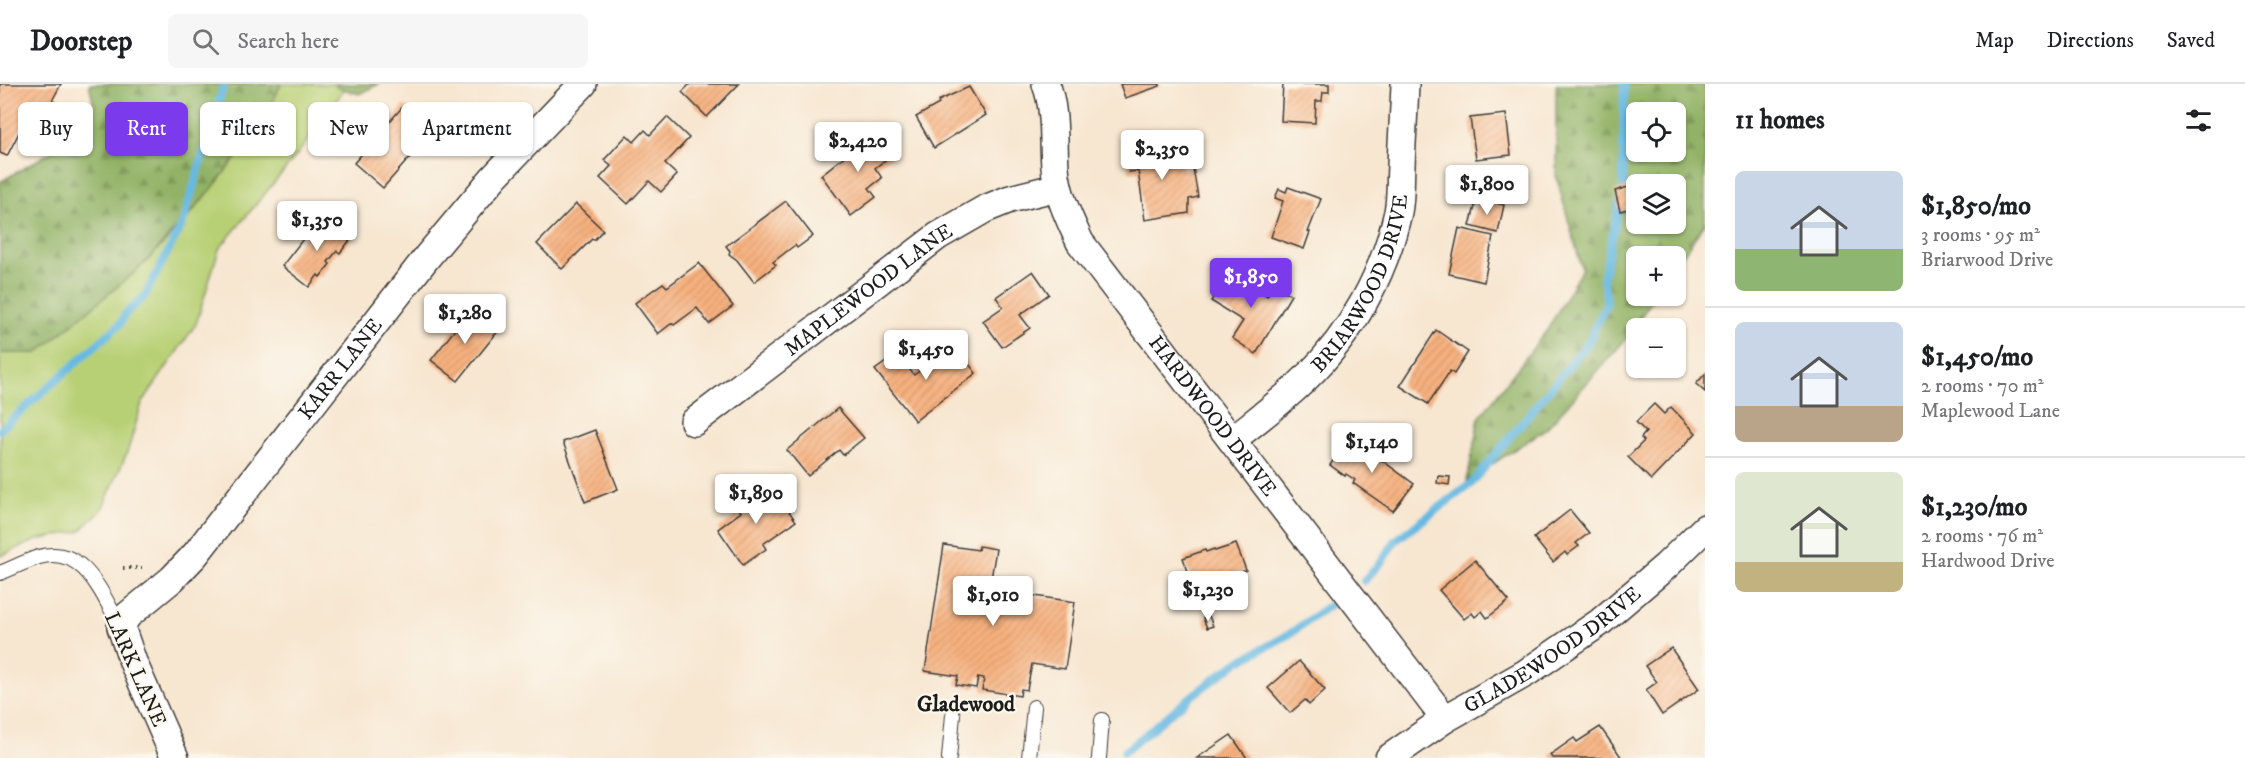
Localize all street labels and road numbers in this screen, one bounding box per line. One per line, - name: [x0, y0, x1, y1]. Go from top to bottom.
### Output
- street label: BRIARWOOD DRIVE: [1306, 193, 1414, 379]
- street label: MAPLEWOOD LANE: [780, 218, 958, 362]
- street label: KARR LANE: [293, 313, 389, 425]
- street label: HARDWOOD DRIVE: [1142, 331, 1282, 502]
- street label: GLADEWOOD DRIVE: [1459, 581, 1647, 720]
- street label: LARK LANE: [98, 608, 172, 731]

